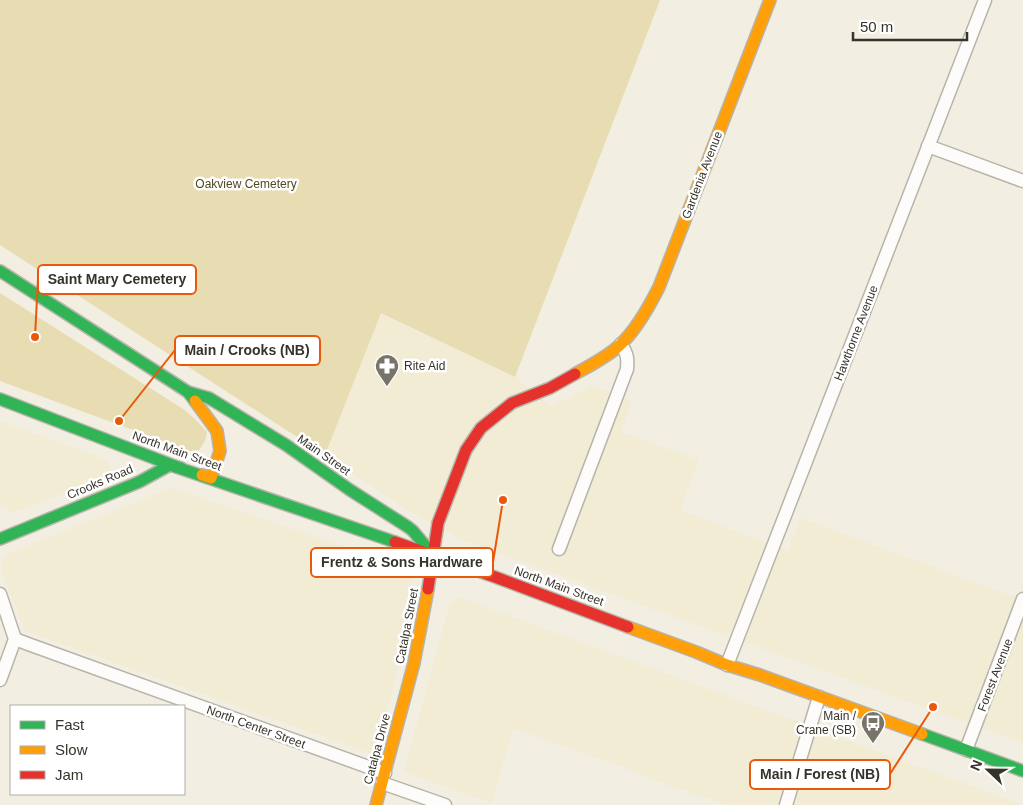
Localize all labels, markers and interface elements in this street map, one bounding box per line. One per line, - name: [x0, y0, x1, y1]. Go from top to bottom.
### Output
- scale bar: [853, 10, 967, 42]
- text: 50 m: [860, 18, 893, 35]
- street label: Gardenia Avenue: [679, 129, 725, 221]
- park label: Oakview Cemetery: [195, 177, 297, 191]
- callout: Saint Mary Cemetery: [38, 265, 196, 294]
- text: Saint Mary Cemetery: [48, 271, 186, 287]
- street label: Hawthorne Avenue: [831, 283, 881, 383]
- callout: Main / Crooks (NB): [175, 336, 320, 365]
- text: Main / Crooks (NB): [184, 342, 310, 358]
- pharmacy icon: Rite Aid: [374, 353, 400, 387]
- place label: Rite Aid: [404, 359, 445, 373]
- street label: North Main Street: [130, 428, 224, 474]
- street label: Main Street: [295, 432, 354, 479]
- street label: Crooks Road: [65, 462, 135, 502]
- callout: Frentz & Sons Hardware: [311, 548, 493, 577]
- text: Frentz & Sons Hardware: [321, 554, 483, 570]
- street label: North Main Street: [512, 563, 606, 609]
- street label: Catalpa Street: [393, 586, 421, 665]
- street label: Forest Avenue: [975, 636, 1015, 714]
- street label: North Center Street: [205, 703, 308, 752]
- legend: [10, 705, 185, 795]
- place label: Main / Crane (SB): [796, 709, 857, 737]
- bus stop icon: Main / Crane (SB): [860, 710, 886, 744]
- street label: Catalpa Drive: [361, 712, 393, 786]
- text: Fast: [55, 716, 85, 733]
- text: Slow: [55, 741, 88, 758]
- north arrow: [963, 745, 1013, 795]
- text: N: [967, 757, 985, 773]
- callout: Main / Forest (NB): [750, 760, 890, 789]
- text: Jam: [55, 766, 83, 783]
- text: Main / Forest (NB): [760, 766, 880, 782]

